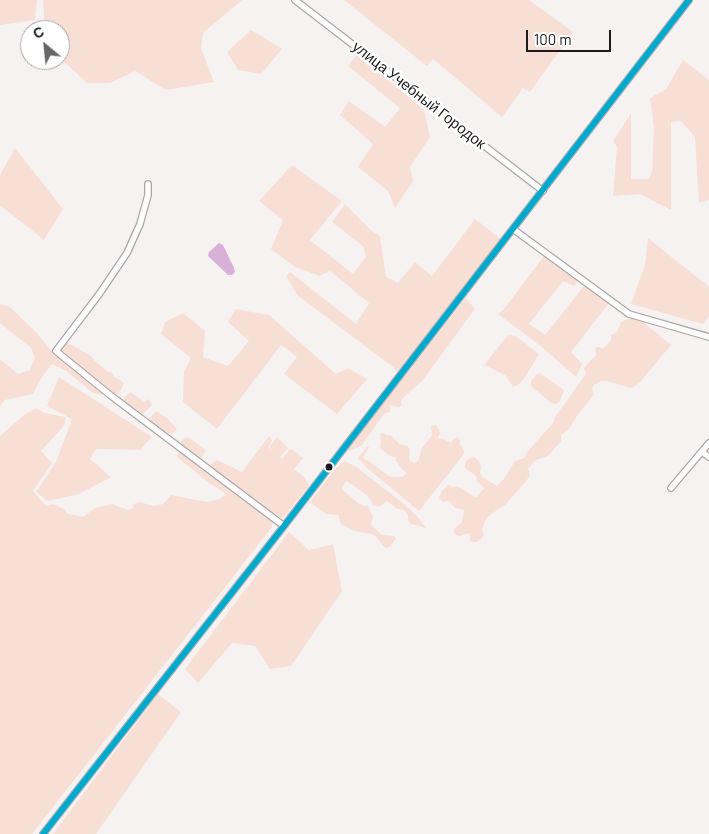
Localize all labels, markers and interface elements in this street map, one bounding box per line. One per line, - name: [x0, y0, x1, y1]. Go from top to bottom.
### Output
- north arrow: [20, 20, 70, 70]
- scale bar: [529, 20, 614, 52]
- text: С: [30, 22, 47, 42]
- text: 100 m: [534, 30, 572, 48]
- street label: улица Учебный Городок: [349, 37, 489, 153]
- unlabelled marker: [324, 462, 334, 472]

